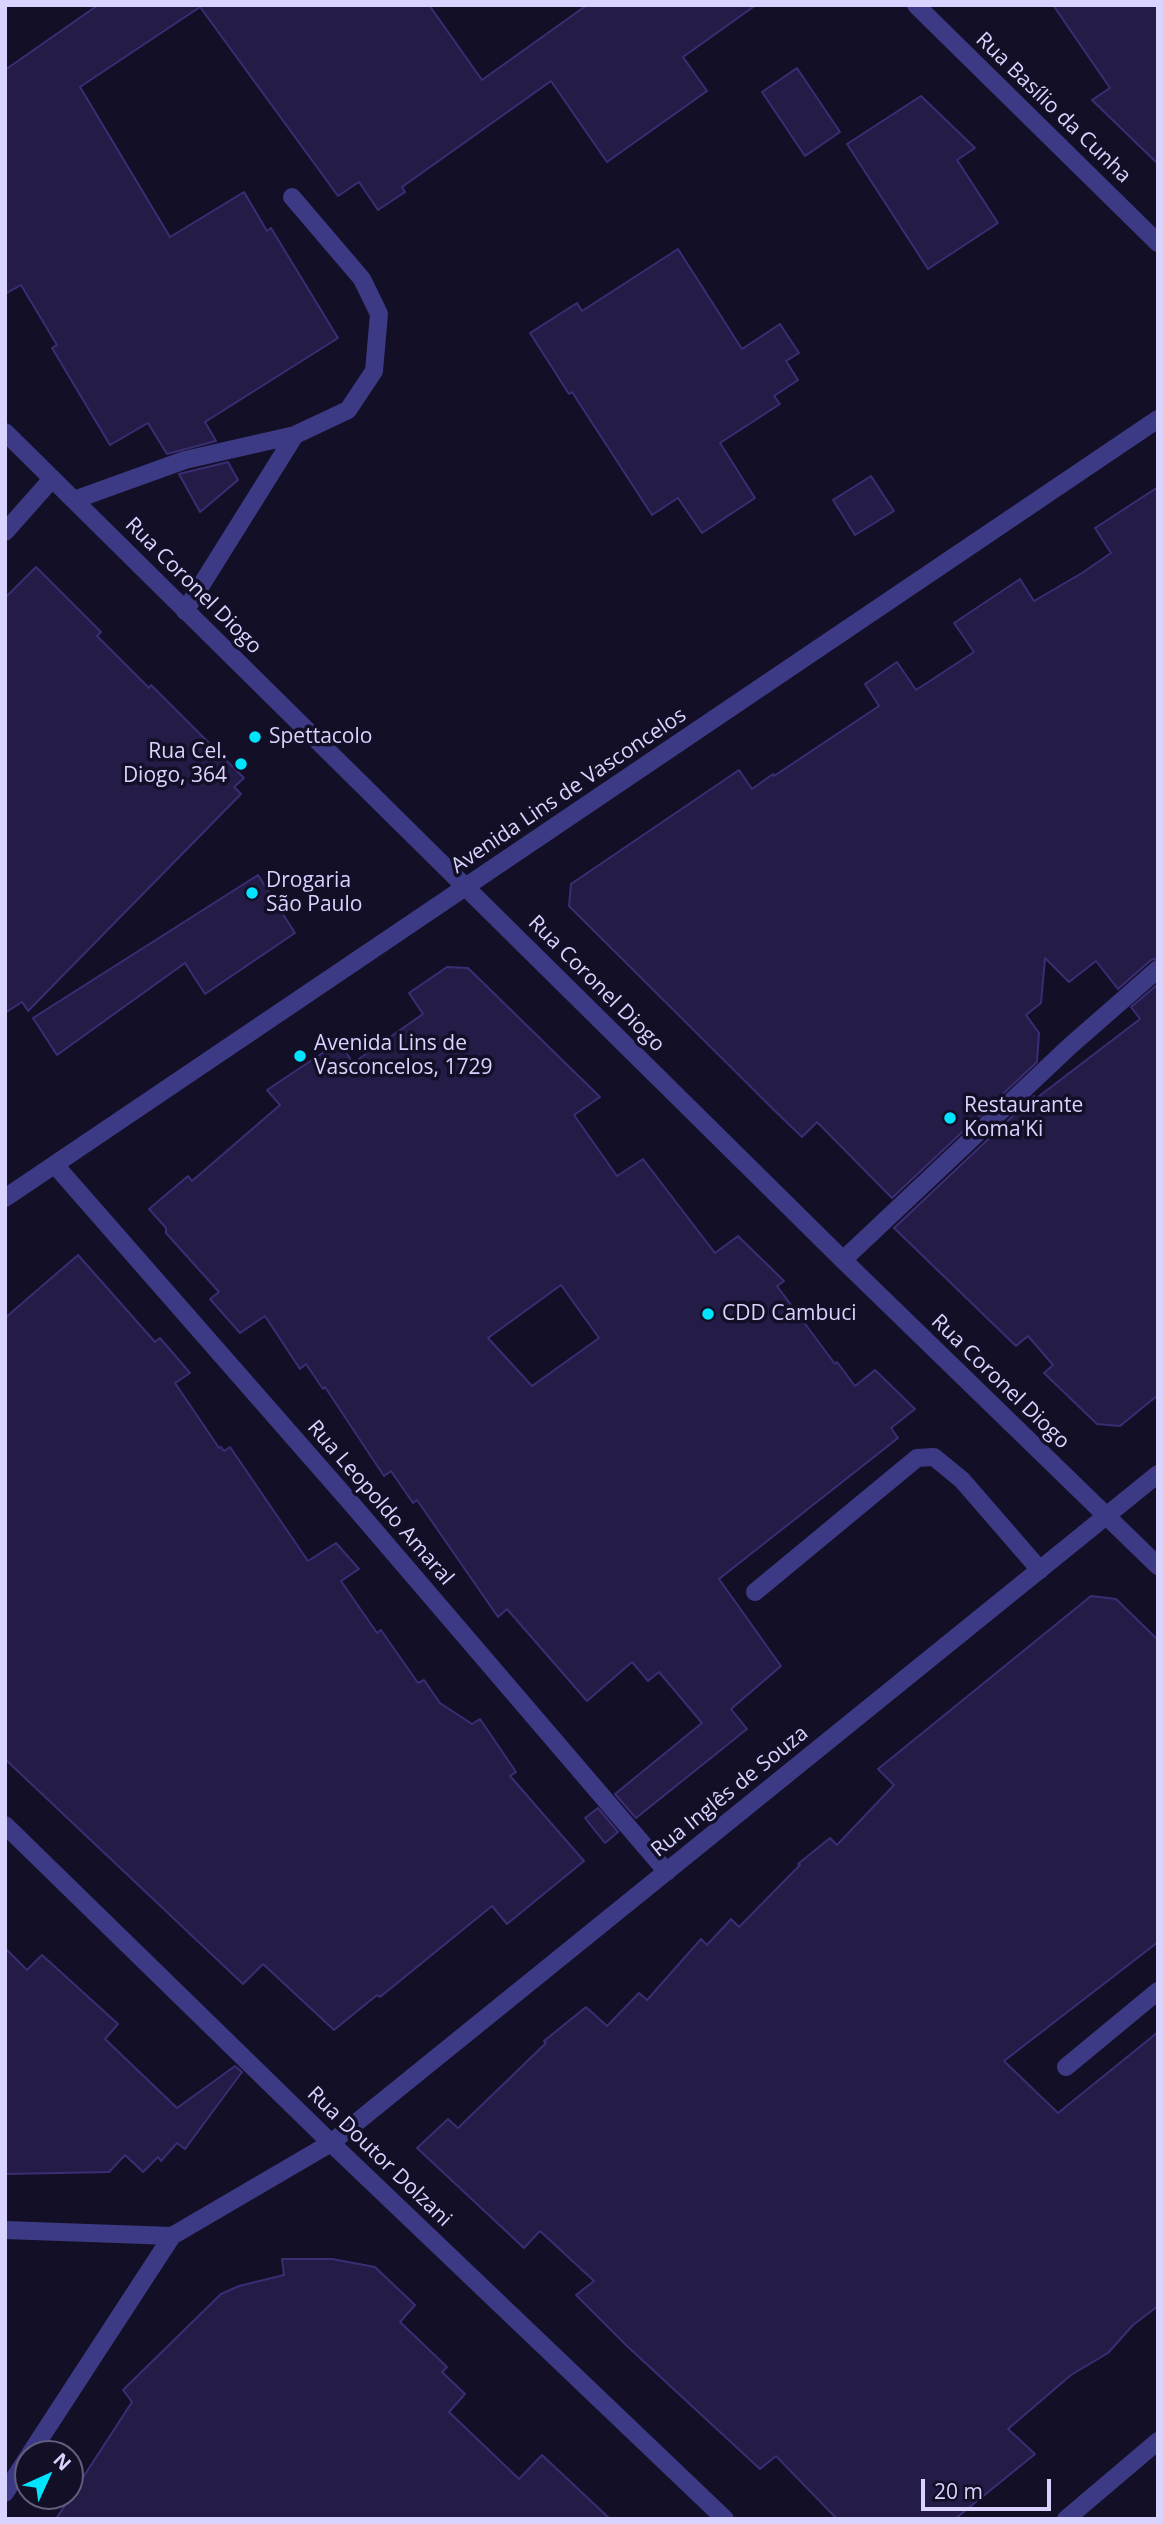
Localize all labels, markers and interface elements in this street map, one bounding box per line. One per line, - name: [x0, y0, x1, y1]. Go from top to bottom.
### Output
- street label: Rua Basílio da Cunha: [970, 27, 1136, 189]
- street label: Rua Coronel Diogo: [120, 513, 266, 659]
- street label: Avenida Lins de Vasconcelos: [447, 703, 691, 879]
- place label: Spettacolo: [269, 724, 372, 750]
- marker: Spettacolo: [247, 729, 263, 745]
- place label: Rua Cel. Diogo, 364: [123, 739, 227, 789]
- marker: Rua Cel. Diogo, 364: [233, 756, 249, 772]
- place label: Drogaria São Paulo: [266, 868, 362, 918]
- marker: Drogaria São Paulo: [244, 885, 260, 901]
- street label: Rua Coronel Diogo: [523, 911, 669, 1057]
- place label: Avenida Lins de Vasconcelos, 1729: [314, 1031, 492, 1081]
- marker: Avenida Lins de Vasconcelos, 1729: [292, 1048, 308, 1064]
- place label: Restaurante Koma'Ki: [964, 1093, 1083, 1143]
- marker: Restaurante Koma'Ki: [942, 1110, 958, 1126]
- place label: CDD Cambuci: [722, 1301, 857, 1327]
- marker: CDD Cambuci: [700, 1306, 716, 1322]
- street label: Rua Coronel Diogo: [926, 1309, 1074, 1455]
- street label: Rua Leopoldo Amaral: [302, 1415, 458, 1591]
- street label: Rua Inglês de Souza: [647, 1721, 813, 1863]
- street label: Rua Doutor Dolzani: [302, 2082, 456, 2232]
- north arrow: [14, 2440, 84, 2510]
- text: N: [48, 2447, 77, 2476]
- scale bar: [925, 2464, 1054, 2508]
- text: 20 m: [934, 2477, 983, 2505]

